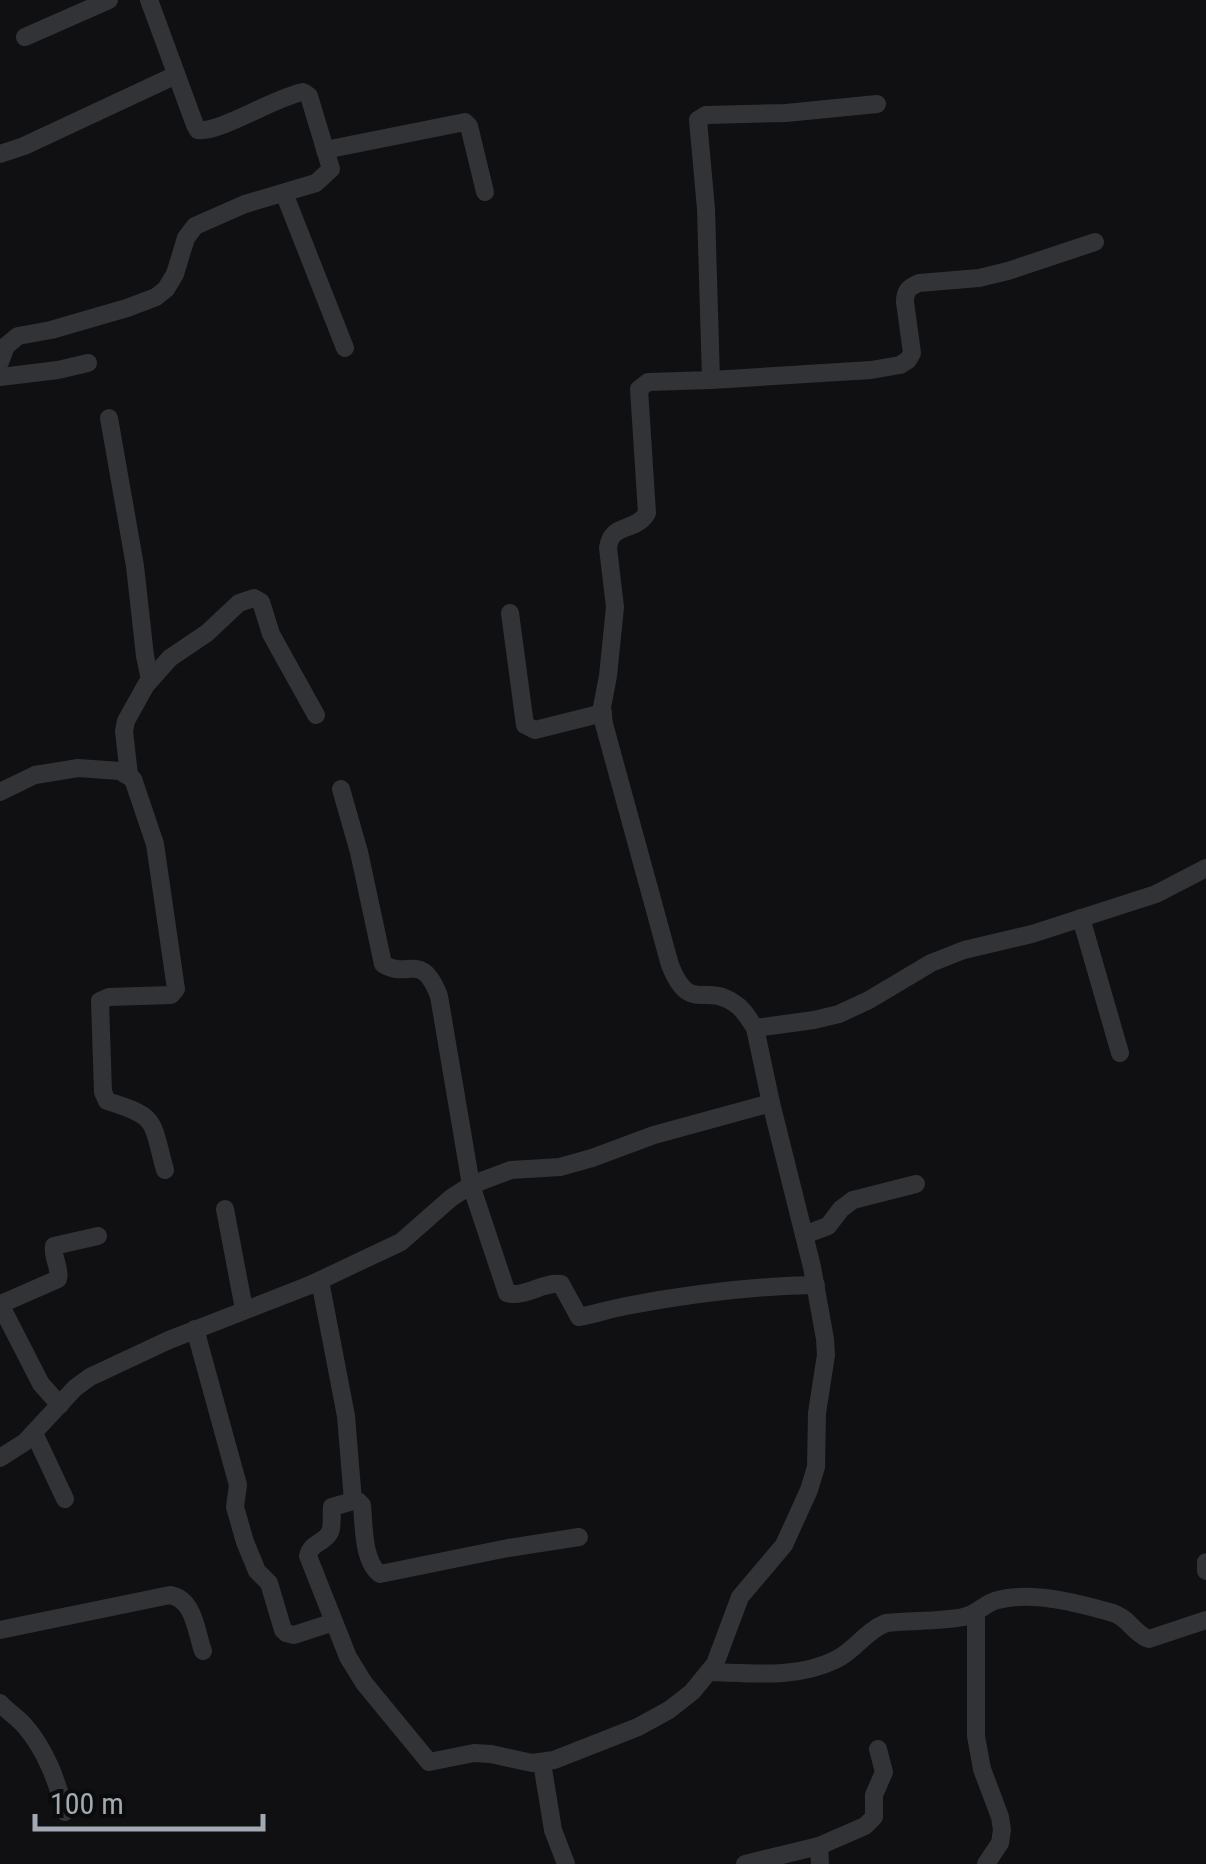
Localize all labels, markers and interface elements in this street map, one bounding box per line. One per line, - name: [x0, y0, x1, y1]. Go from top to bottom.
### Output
- scale bar: [35, 1769, 262, 1831]
- text: 100 m: [50, 1786, 124, 1821]

